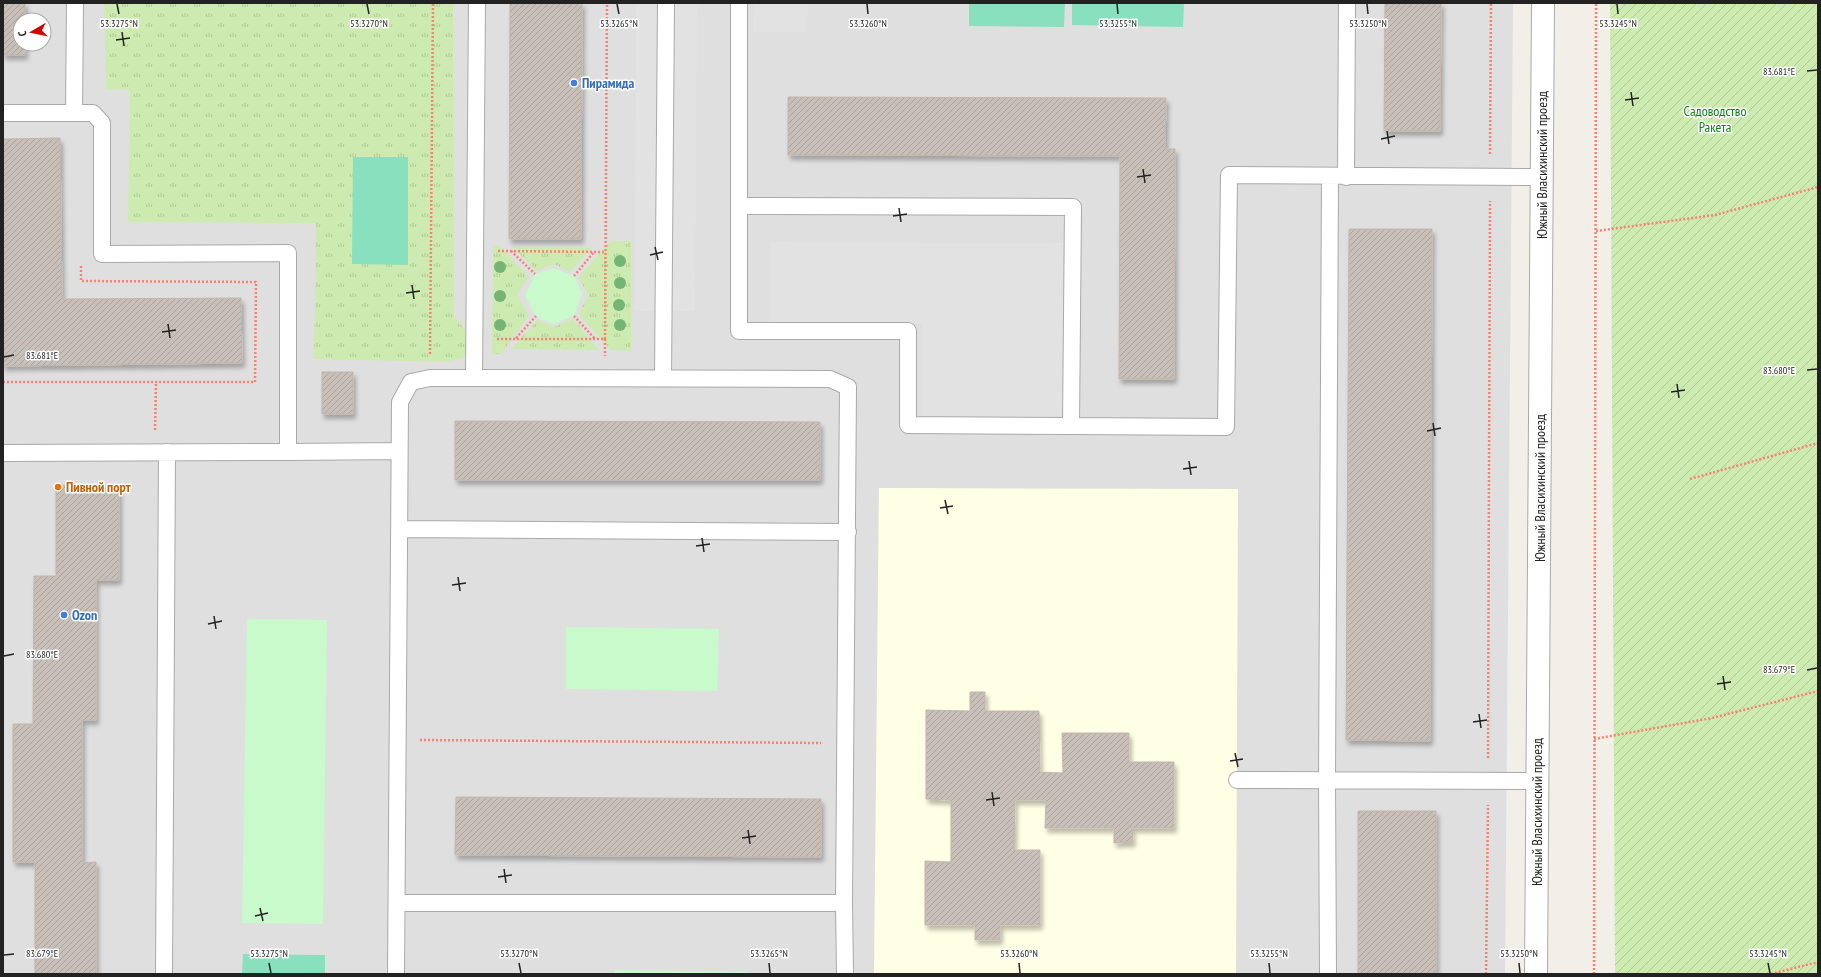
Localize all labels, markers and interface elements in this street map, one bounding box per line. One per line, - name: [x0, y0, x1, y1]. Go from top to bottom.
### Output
- north arrow: [12, 12, 52, 52]
- text: 53.3275°N: [100, 17, 138, 30]
- text: 53.3270°N: [350, 17, 388, 30]
- text: 53.3265°N: [600, 17, 638, 30]
- text: 53.3260°N: [849, 17, 887, 30]
- text: 53.3255°N: [1099, 17, 1137, 30]
- text: 53.3250°N: [1349, 17, 1387, 30]
- text: 53.3245°N: [1599, 17, 1637, 30]
- text: С: [15, 30, 29, 37]
- text: 83.681°E: [1763, 65, 1795, 78]
- place label: Пирамида: [582, 74, 634, 92]
- marker: Пирамида: [569, 78, 579, 88]
- street label: Южный Власихинский проезд: [1533, 91, 1551, 239]
- park label: Садоводство Ракета: [1683, 102, 1747, 136]
- text: 83.681°E: [26, 349, 58, 362]
- text: 83.680°E: [1763, 364, 1795, 377]
- street label: Южный Власихинский проезд: [1531, 414, 1549, 562]
- place label: Пивной порт: [66, 478, 131, 496]
- marker: Пивной порт: [53, 482, 63, 492]
- place label: Ozon: [72, 606, 97, 624]
- marker: Ozon: [59, 610, 69, 620]
- text: 83.680°E: [26, 648, 58, 661]
- text: 83.679°E: [1763, 663, 1795, 676]
- street label: Южный Власихинский проезд: [1528, 738, 1546, 886]
- text: 83.679°E: [26, 947, 58, 960]
- text: 53.3275°N: [250, 947, 288, 960]
- text: 53.3270°N: [500, 947, 538, 960]
- text: 53.3265°N: [750, 947, 788, 960]
- text: 53.3260°N: [1000, 947, 1038, 960]
- text: 53.3255°N: [1250, 947, 1288, 960]
- text: 53.3250°N: [1500, 947, 1538, 960]
- text: 53.3245°N: [1749, 947, 1787, 960]

